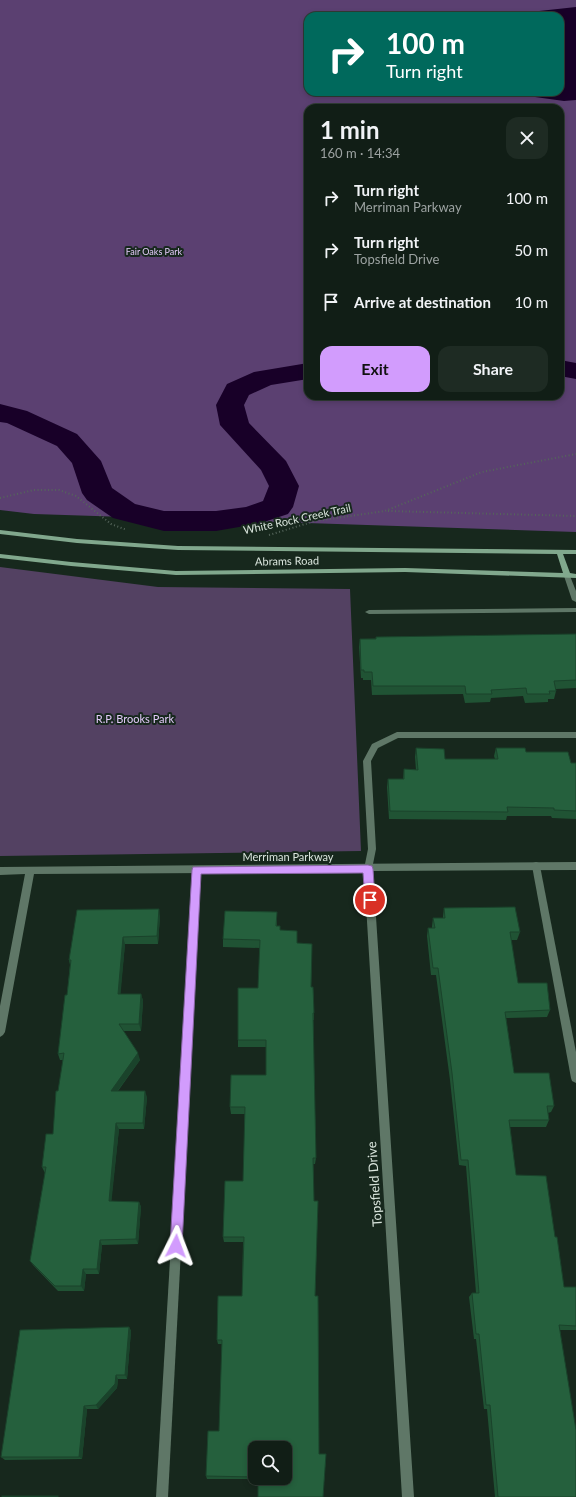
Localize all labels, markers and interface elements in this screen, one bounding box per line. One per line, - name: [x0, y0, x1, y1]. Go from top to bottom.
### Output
- text: 100 m: [386, 26, 465, 60]
- icon: right: [320, 28, 372, 80]
- text: Turn right: [386, 60, 463, 82]
- text: 1 min: [320, 115, 380, 144]
- button: close: [506, 117, 548, 159]
- text: 160 m · 14:34: [320, 145, 400, 161]
- text: Turn right: [354, 181, 419, 199]
- icon: right: [320, 187, 342, 209]
- text: 100 m: [506, 189, 548, 207]
- text: Merriman Parkway: [354, 199, 462, 215]
- text: Turn right: [354, 233, 419, 251]
- icon: right: [320, 239, 342, 261]
- text: 50 m: [514, 241, 548, 259]
- park label: Fair Oaks Park: [126, 246, 183, 257]
- text: Topsfield Drive: [354, 251, 439, 267]
- icon: arrive: [320, 291, 342, 313]
- text: Arrive at destination: [354, 293, 491, 311]
- text: 10 m: [514, 293, 548, 311]
- button: Exit: [320, 346, 430, 392]
- button: Share: [438, 346, 548, 392]
- street label: White Rock Creek Trail: [242, 501, 352, 536]
- street label: Abrams Road: [255, 553, 319, 568]
- park label: R.P. Brooks Park: [96, 712, 175, 725]
- street label: Merriman Parkway: [242, 850, 334, 863]
- pin: [353, 883, 387, 917]
- icon: arrive: [359, 889, 381, 911]
- street label: Topsfield Drive: [363, 1141, 385, 1227]
- position arrow: [155, 1225, 197, 1267]
- map controls: [248, 1441, 292, 1485]
- button: search: [248, 1441, 292, 1485]

